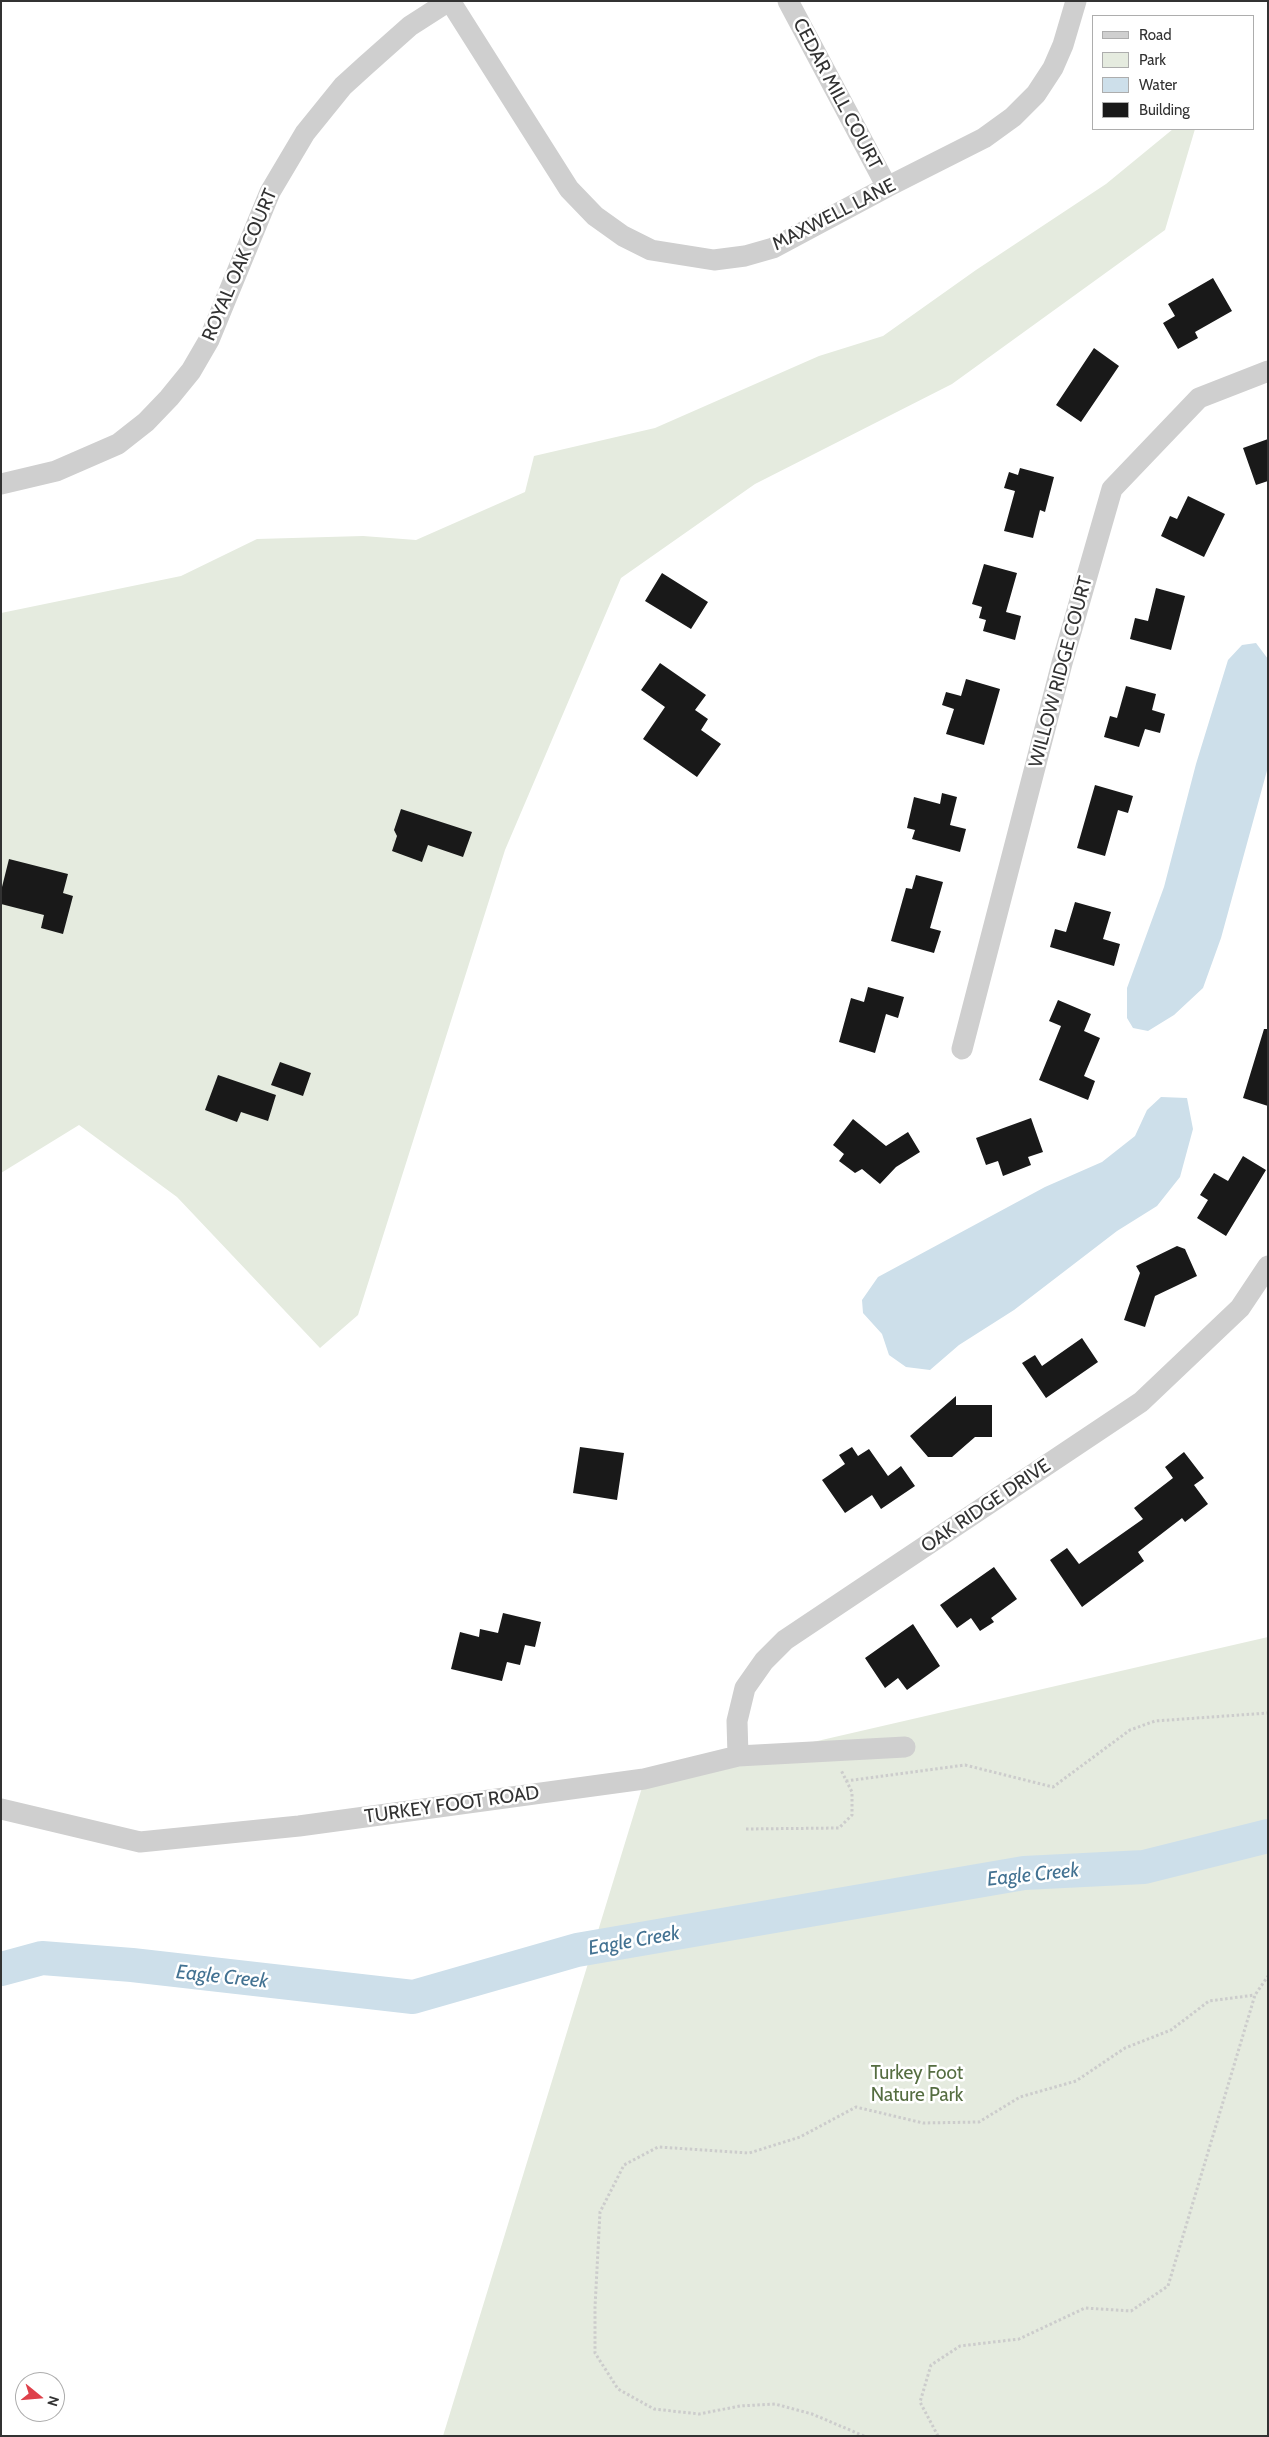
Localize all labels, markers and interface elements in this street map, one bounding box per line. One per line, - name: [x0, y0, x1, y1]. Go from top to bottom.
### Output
- street label: CEDAR MILL COURT: [788, 15, 886, 173]
- legend: [1092, 15, 1254, 130]
- text: Road: [1139, 26, 1172, 44]
- text: Park: [1139, 51, 1166, 69]
- text: Water: [1139, 76, 1177, 94]
- text: Building: [1139, 101, 1190, 119]
- street label: MAXWELL LANE: [769, 174, 899, 256]
- street label: ROYAL OAK COURT: [198, 186, 282, 344]
- street label: WILLOW RIDGE COURT: [1024, 574, 1098, 770]
- street label: OAK RIDGE DRIVE: [917, 1454, 1055, 1558]
- street label: TURKEY FOOT ROAD: [363, 1781, 541, 1829]
- water label: Eagle Creek: [986, 1858, 1080, 1892]
- water label: Eagle Creek: [587, 1921, 681, 1961]
- water label: Eagle Creek: [175, 1960, 269, 1994]
- park label: Turkey Foot Nature Park: [871, 2062, 963, 2106]
- north arrow: [15, 2372, 65, 2422]
- text: N: [43, 2394, 63, 2408]

